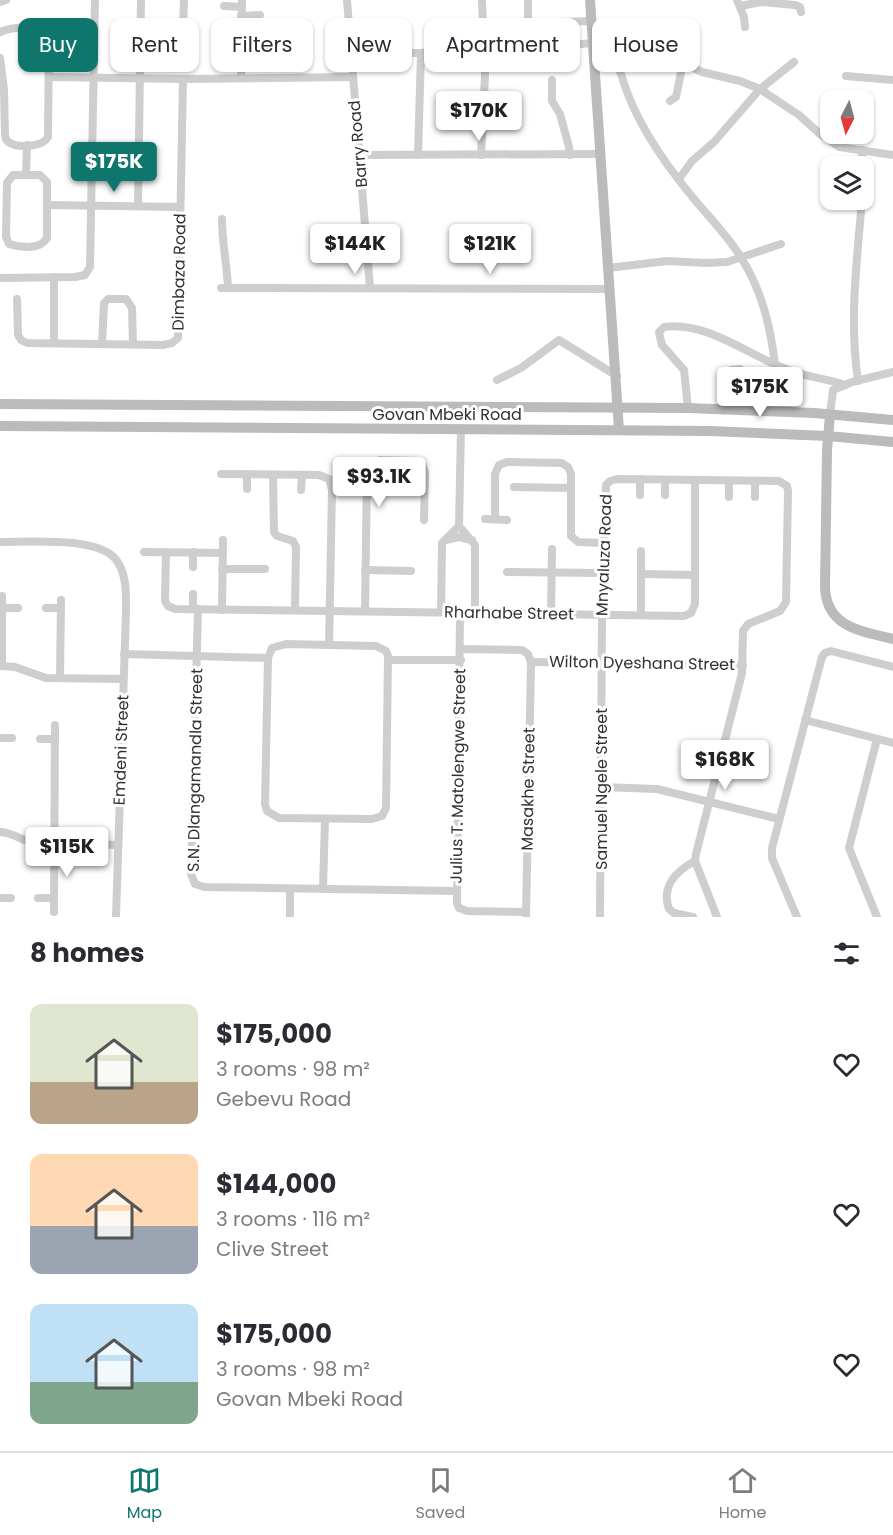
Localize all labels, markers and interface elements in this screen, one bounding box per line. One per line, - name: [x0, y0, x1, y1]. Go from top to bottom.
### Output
- chip: Buy: [18, 18, 98, 72]
- chip: Rent: [110, 18, 199, 72]
- chip: Filters: [211, 18, 313, 72]
- chip: New: [325, 18, 412, 72]
- chip: Apartment: [424, 18, 580, 72]
- chip: House: [592, 18, 700, 72]
- north arrow: [820, 90, 874, 144]
- map controls: [820, 90, 874, 210]
- pin: $170K: [437, 91, 521, 142]
- text: $170K: [450, 96, 508, 124]
- street label: Barry Road: [343, 99, 373, 189]
- pin: $175K: [72, 142, 156, 193]
- text: $175K: [85, 147, 143, 175]
- button: layers: [820, 156, 874, 210]
- street label: Dimbaza Road: [166, 213, 192, 331]
- pin: $144K: [313, 224, 397, 275]
- pin: $121K: [448, 224, 532, 275]
- text: $144K: [324, 229, 386, 257]
- text: $121K: [463, 229, 517, 257]
- pin: $175K: [718, 367, 802, 418]
- text: $175K: [731, 372, 789, 400]
- street label: Govan Mbeki Road: [372, 403, 522, 426]
- pin: $93.1K: [330, 457, 428, 508]
- text: $93.1K: [347, 462, 411, 490]
- street label: Mnyaluza Road: [590, 494, 618, 616]
- street label: Rharhabe Street: [444, 600, 574, 626]
- street label: Wilton Dyeshana Street: [549, 650, 735, 676]
- street label: S.N. Dlangamandla Street: [182, 668, 208, 872]
- street label: Julius T. Matolengwe Street: [445, 668, 471, 884]
- street label: Emdeni Street: [108, 694, 134, 806]
- street label: Samuel Ngele Street: [590, 708, 613, 870]
- street label: Masakhe Street: [515, 727, 541, 851]
- pin: $168K: [683, 740, 767, 791]
- text: $168K: [695, 745, 755, 773]
- pin: $115K: [25, 827, 109, 878]
- text: $115K: [39, 832, 95, 860]
- text: 8 homes: [30, 935, 145, 971]
- icon: filters: [830, 937, 863, 970]
- text: $175,000: [216, 1016, 332, 1052]
- icon: home: [78, 1028, 150, 1100]
- icon: heart: [830, 1048, 863, 1081]
- text: 3 rooms · 98 m²: [216, 1055, 370, 1083]
- text: Gebevu Road: [216, 1085, 351, 1113]
- text: $144,000: [216, 1166, 336, 1202]
- icon: home: [78, 1178, 150, 1250]
- icon: heart: [830, 1198, 863, 1231]
- text: 3 rooms · 116 m²: [216, 1205, 370, 1233]
- text: Clive Street: [216, 1235, 329, 1263]
- text: $175,000: [216, 1316, 332, 1352]
- icon: home: [78, 1328, 150, 1400]
- icon: heart: [830, 1348, 863, 1381]
- text: 3 rooms · 98 m²: [216, 1355, 370, 1383]
- text: Govan Mbeki Road: [216, 1385, 403, 1413]
- tab: Map: [127, 1464, 162, 1525]
- tab: Saved: [415, 1464, 465, 1525]
- tab: Home: [719, 1464, 766, 1525]

